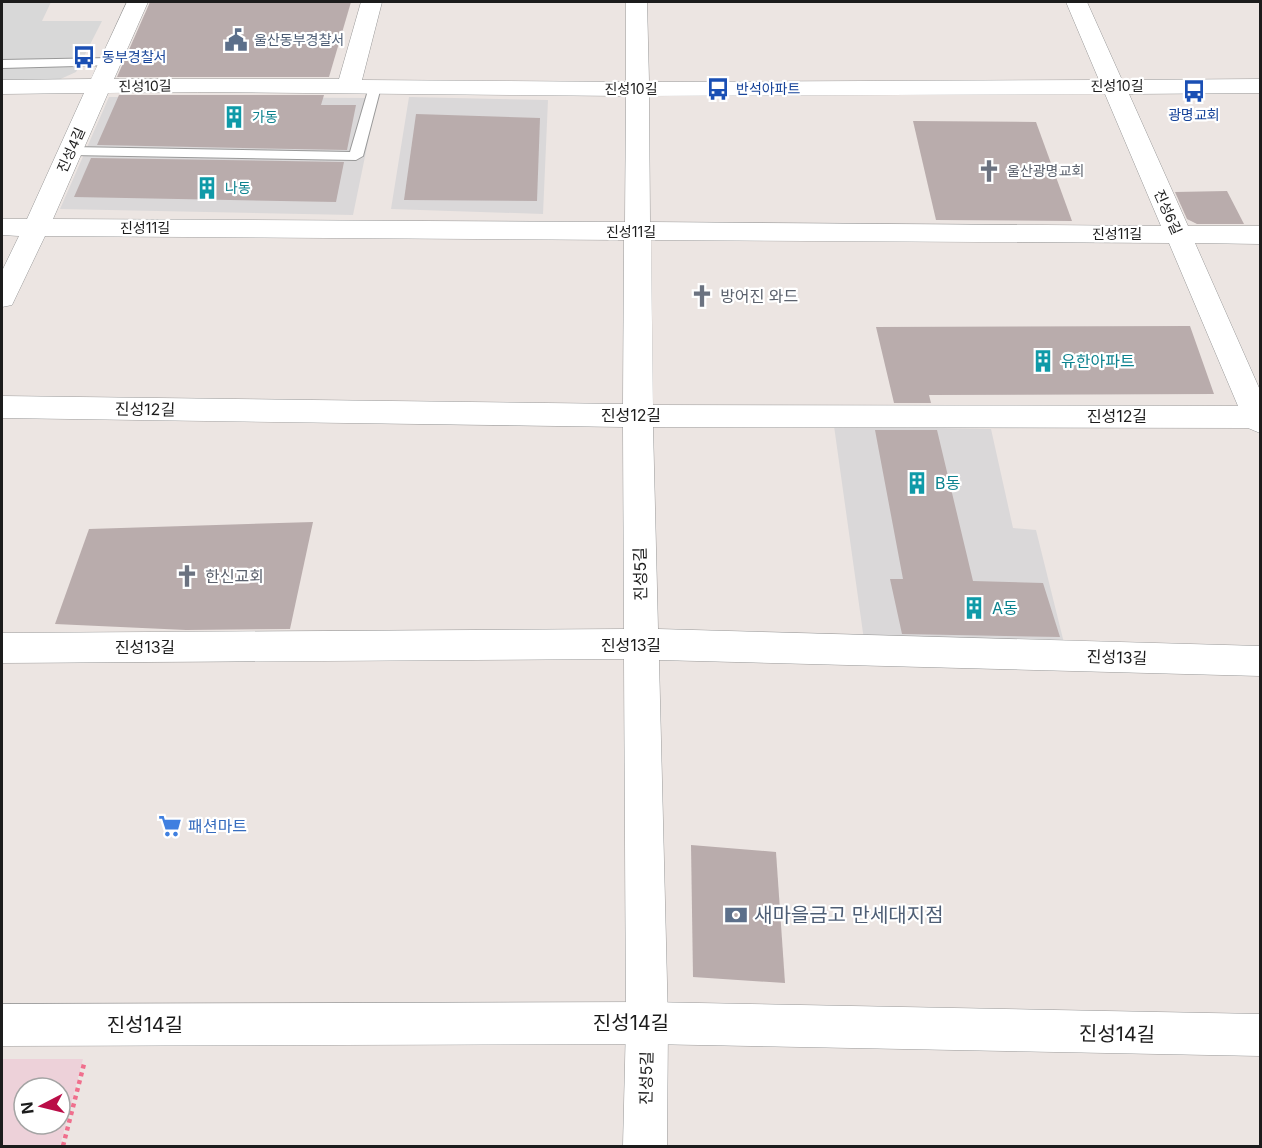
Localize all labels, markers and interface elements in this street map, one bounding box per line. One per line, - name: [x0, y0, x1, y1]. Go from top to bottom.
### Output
- public building icon: 울산동부경찰서: [223, 27, 249, 53]
- place label: 울산동부경찰서: [254, 31, 344, 48]
- bus stop icon: 동부경찰서: [71, 44, 97, 70]
- place label: 동부경찰서: [102, 48, 166, 65]
- bus stop icon: 반석아파트: [705, 76, 731, 102]
- street label: 진성10길: [118, 77, 172, 94]
- street label: 진성10길: [1090, 77, 1144, 94]
- bus stop icon: 광명교회: [1181, 78, 1207, 104]
- street label: 진성10길: [604, 80, 658, 97]
- place label: 반석아파트: [736, 80, 801, 97]
- building icon: 가동: [221, 104, 247, 130]
- place label: 광명교회: [1168, 106, 1220, 123]
- place label: 가동: [252, 108, 278, 125]
- street label: 진성4길: [53, 125, 88, 175]
- church icon: 울산광명교회: [976, 158, 1002, 184]
- place label: 울산광명교회: [1007, 162, 1084, 179]
- building icon: 나동: [194, 175, 220, 201]
- place label: 나동: [225, 179, 251, 196]
- street label: 진성6길: [1151, 187, 1186, 237]
- street label: 진성11길: [120, 219, 170, 236]
- street label: 진성11길: [606, 223, 656, 240]
- street label: 진성11길: [1092, 225, 1142, 242]
- church icon: 방어진 와드: [689, 283, 715, 309]
- place label: 방어진 와드: [720, 286, 798, 306]
- building icon: 유한아파트: [1030, 348, 1056, 374]
- place label: 유한아파트: [1061, 351, 1135, 371]
- street label: 진성12길: [115, 398, 175, 420]
- street label: 진성12길: [601, 405, 661, 425]
- street label: 진성12길: [1087, 406, 1147, 426]
- building icon: B동: [904, 470, 930, 496]
- place label: B동: [935, 473, 960, 493]
- street label: 진성5길: [630, 547, 650, 601]
- church icon: 한신교회: [174, 563, 200, 589]
- place label: 한신교회: [205, 566, 264, 586]
- building icon: A동: [961, 595, 987, 621]
- place label: A동: [992, 598, 1018, 618]
- street label: 진성13길: [601, 635, 661, 655]
- street label: 진성13길: [115, 637, 175, 657]
- street label: 진성13길: [1086, 646, 1148, 668]
- supermarket icon: 패션마트: [157, 813, 183, 839]
- place label: 패션마트: [188, 816, 247, 836]
- bank icon: 새마을금고 만세대지점: [723, 902, 749, 928]
- place label: 새마을금고 만세대지점: [754, 903, 944, 927]
- street label: 진성14길: [593, 1011, 669, 1035]
- street label: 진성14길: [107, 1013, 183, 1037]
- street label: 진성14길: [1079, 1021, 1155, 1047]
- street label: 진성5길: [636, 1051, 656, 1105]
- north arrow: [12, 1076, 72, 1136]
- text: N: [16, 1101, 38, 1115]

